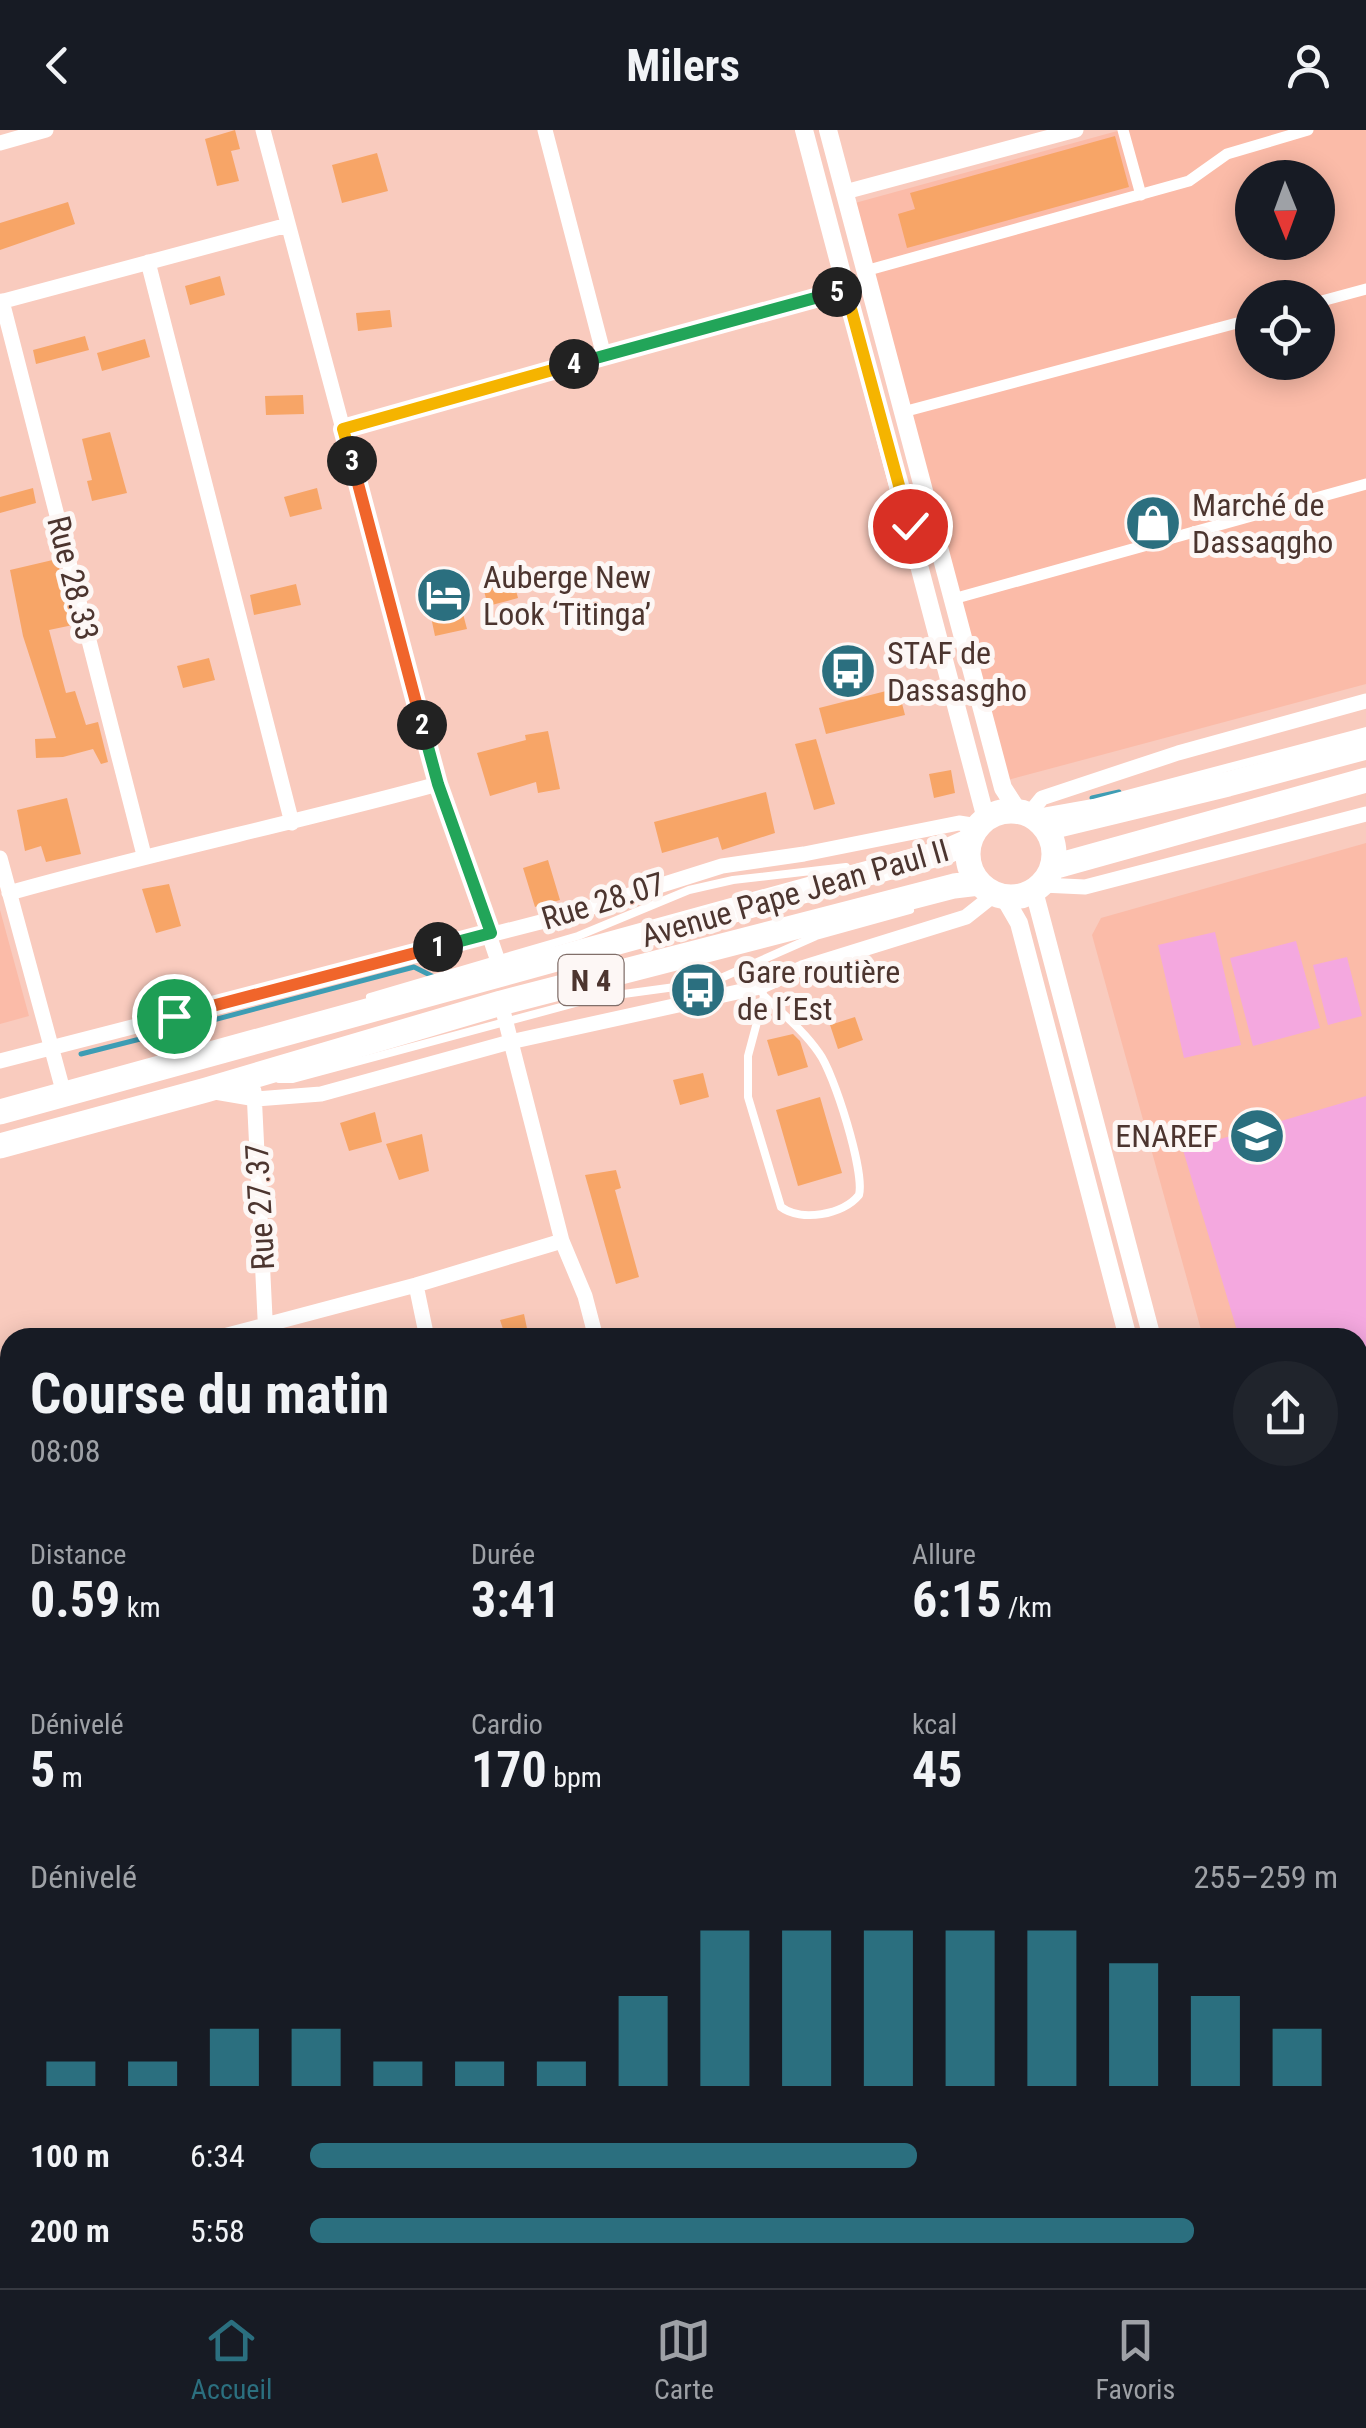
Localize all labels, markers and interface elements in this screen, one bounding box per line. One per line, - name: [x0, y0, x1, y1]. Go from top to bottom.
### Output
- icon: back: [30, 38, 85, 93]
- icon: person: [1281, 38, 1336, 93]
- text: Milers: [626, 39, 740, 92]
- north arrow: [1235, 160, 1335, 260]
- map controls: [1235, 160, 1335, 380]
- pin: 5: [812, 267, 862, 317]
- text: 5: [830, 275, 844, 308]
- button: locate: [1235, 280, 1335, 380]
- pin: 4: [549, 339, 599, 389]
- text: 4: [567, 347, 581, 380]
- pin: 3: [327, 436, 377, 486]
- text: 3: [345, 444, 359, 477]
- pin: [868, 484, 953, 569]
- place label: Marché de Dassaqgho: [1192, 486, 1333, 561]
- shop icon: Marché de Dassaqgho: [1123, 493, 1183, 553]
- icon: check: [883, 499, 938, 554]
- street label: Rue 28.33: [39, 512, 107, 644]
- place label: Auberge New Look ‘Titinga’: [483, 558, 651, 633]
- hotel icon: Auberge New Look ‘Titinga’: [414, 565, 474, 625]
- place label: STAF de Dassasgho: [887, 634, 1027, 709]
- bus stop icon: STAF de Dassasgho: [818, 641, 878, 701]
- pin: 2: [397, 700, 447, 750]
- text: 2: [415, 708, 429, 741]
- street label: Avenue Pape Jean Paul II: [637, 831, 953, 955]
- street label: Rue 28.07: [537, 864, 669, 938]
- pin: 1: [413, 922, 463, 972]
- text: 1: [431, 930, 445, 963]
- place label: Gare routière de l´Est: [737, 953, 900, 1028]
- road number: N 4: [558, 955, 624, 1005]
- bus stop icon: Gare routière de l´Est: [668, 960, 728, 1020]
- pin: [132, 974, 217, 1059]
- icon: arrive: [147, 989, 202, 1044]
- school or university icon: ENAREF: [1227, 1106, 1287, 1166]
- place label: ENAREF: [1115, 1117, 1218, 1155]
- street label: Rue 27.37: [238, 1143, 282, 1271]
- button: share: [1233, 1361, 1338, 1466]
- text: Course du matin: [30, 1362, 389, 1426]
- text: 08:08: [30, 1432, 101, 1470]
- text: Distance: [30, 1538, 127, 1571]
- text: Durée: [471, 1538, 535, 1571]
- text: Allure: [912, 1538, 976, 1571]
- text: 0.59: [30, 1571, 120, 1629]
- text: 3:41: [471, 1571, 560, 1629]
- text: 6:15: [912, 1571, 1001, 1629]
- text: km: [120, 1591, 160, 1624]
- text: /km: [1001, 1591, 1052, 1624]
- text: Dénivelé: [30, 1708, 124, 1741]
- text: Cardio: [471, 1708, 543, 1741]
- text: kcal: [912, 1708, 957, 1741]
- text: 5: [30, 1741, 55, 1799]
- text: 170: [471, 1741, 547, 1799]
- text: 45: [912, 1741, 963, 1799]
- text: m: [55, 1761, 83, 1794]
- text: bpm: [547, 1761, 602, 1794]
- text: Dénivelé: [30, 1858, 137, 1896]
- text: 255–259 m: [1193, 1858, 1338, 1896]
- text: 100 m: [30, 2137, 110, 2175]
- text: 6:34: [190, 2137, 245, 2175]
- text: 200 m: [30, 2212, 110, 2250]
- text: 5:58: [190, 2212, 245, 2250]
- tab: Accueil: [191, 2313, 272, 2406]
- tab: Carte: [654, 2313, 714, 2406]
- tab: Favoris: [1095, 2313, 1175, 2406]

